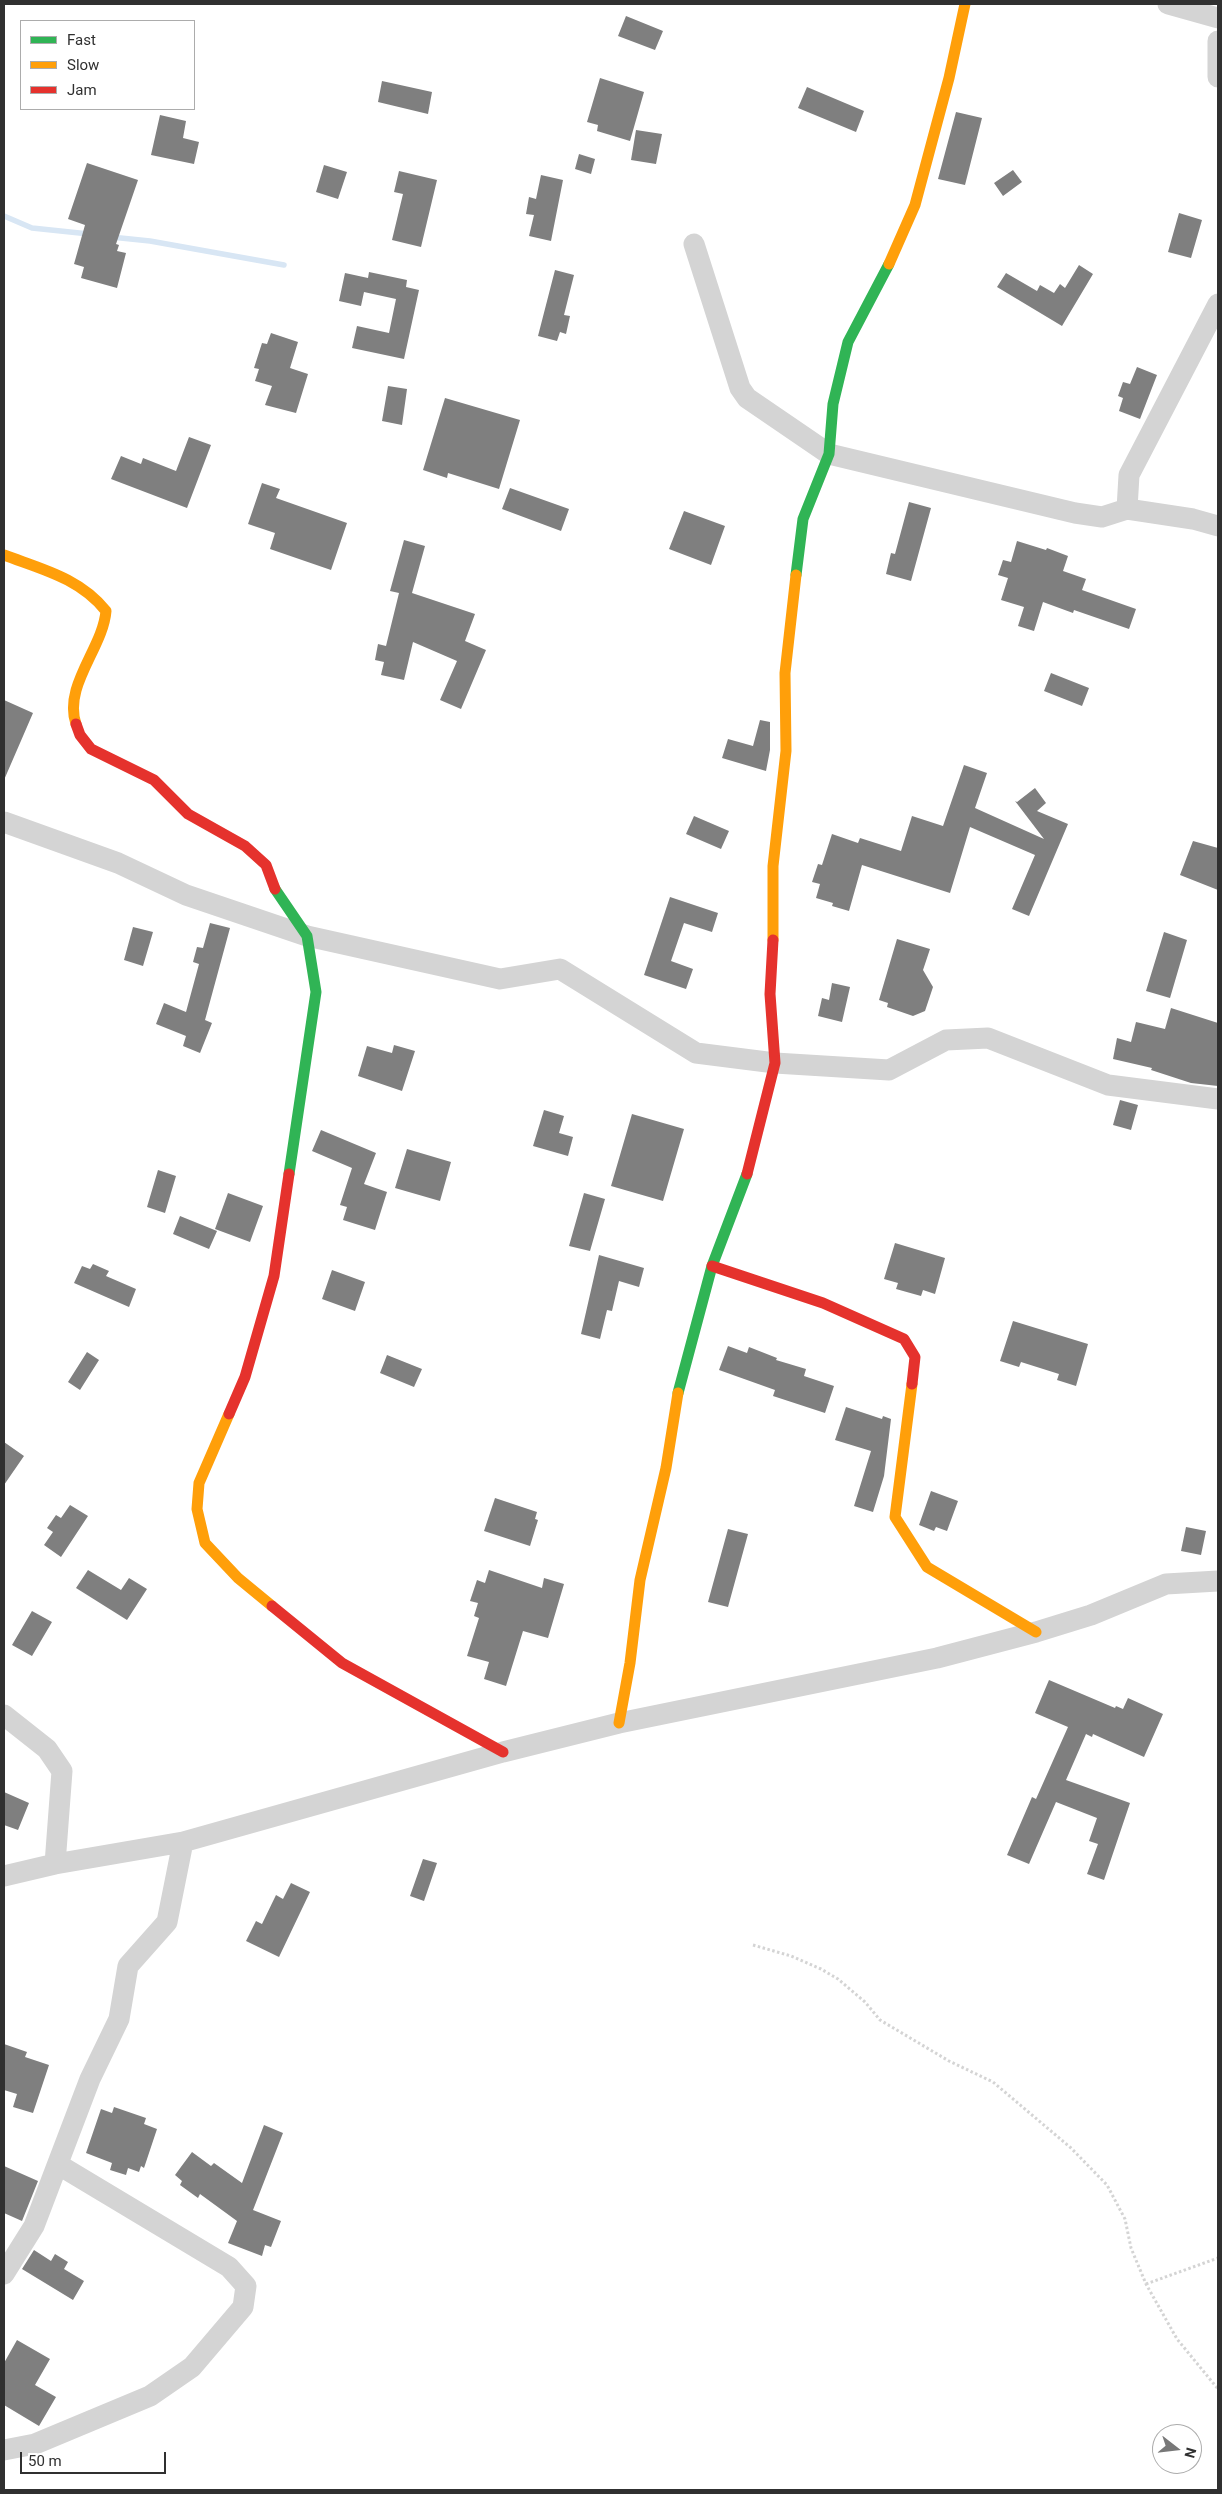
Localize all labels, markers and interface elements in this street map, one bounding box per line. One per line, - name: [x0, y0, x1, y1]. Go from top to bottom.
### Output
- legend: [20, 20, 195, 110]
- text: Fast: [67, 31, 96, 49]
- text: Slow: [67, 56, 99, 74]
- text: Jam: [67, 81, 97, 99]
- north arrow: [1152, 2424, 1202, 2474]
- scale bar: [22, 2442, 169, 2474]
- text: N: [1181, 2446, 1200, 2460]
- text: 50 m: [28, 2452, 62, 2470]

